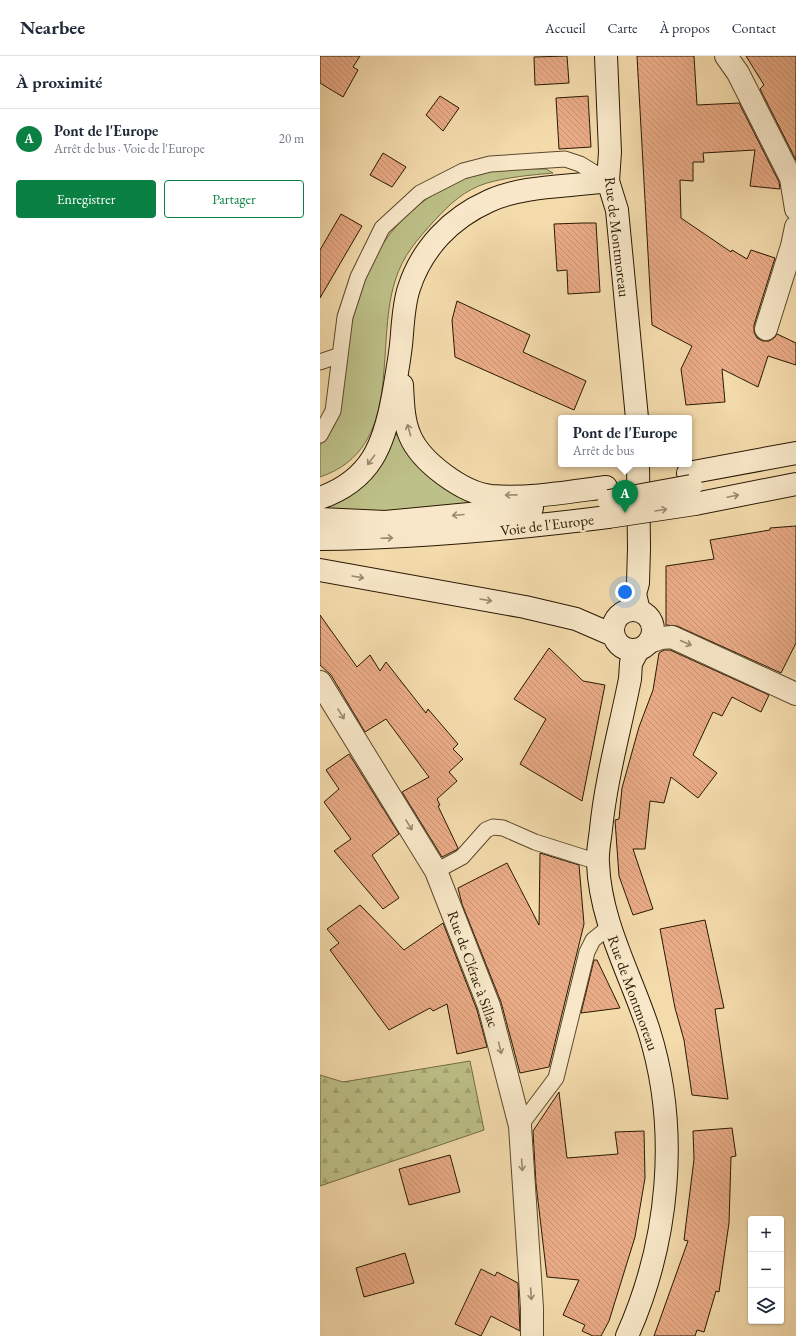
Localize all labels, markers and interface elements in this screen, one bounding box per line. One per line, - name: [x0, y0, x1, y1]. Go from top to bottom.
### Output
- text: Nearbee: [20, 15, 85, 40]
- text: Accueil: [545, 19, 586, 37]
- text: Carte: [608, 19, 638, 37]
- text: À propos: [660, 19, 710, 37]
- text: Contact: [732, 19, 776, 37]
- text: À proximité: [16, 71, 102, 93]
- text: Pont de l'Europe: [54, 121, 158, 140]
- text: A: [24, 130, 34, 147]
- text: 20 m: [279, 130, 304, 147]
- text: Arrêt de bus · Voie de l'Europe: [54, 140, 205, 157]
- street label: Rue de Montmoreau: [601, 176, 634, 298]
- button: Enregistrer: [16, 180, 156, 218]
- button: Partager: [164, 180, 304, 218]
- popup: [558, 415, 692, 467]
- text: Pont de l'Europe: [573, 423, 677, 442]
- one-way arrow: [405, 424, 412, 437]
- text: Arrêt de bus: [573, 442, 634, 459]
- one-way arrow: [367, 455, 376, 466]
- pin: A: [612, 480, 638, 513]
- one-way arrow: [505, 491, 518, 499]
- one-way arrow: [727, 492, 740, 500]
- one-way arrow: [654, 506, 667, 514]
- street label: Voie de l'Europe: [499, 509, 595, 540]
- one-way arrow: [452, 511, 465, 519]
- one-way arrow: [380, 534, 393, 542]
- one-way arrow: [351, 573, 364, 581]
- your location: [615, 582, 635, 602]
- one-way arrow: [479, 597, 492, 605]
- one-way arrow: [680, 640, 692, 648]
- one-way arrow: [337, 708, 345, 719]
- one-way arrow: [405, 819, 413, 830]
- street label: Rue de Clérac à Sillac: [444, 908, 503, 1030]
- street label: Rue de Montmoreau: [604, 933, 663, 1053]
- one-way arrow: [497, 1042, 504, 1055]
- one-way arrow: [519, 1158, 526, 1171]
- map controls: [748, 1216, 784, 1324]
- button: +: [748, 1216, 784, 1252]
- button: −: [748, 1252, 784, 1288]
- one-way arrow: [528, 1287, 535, 1300]
- button: layers: [748, 1288, 784, 1324]

